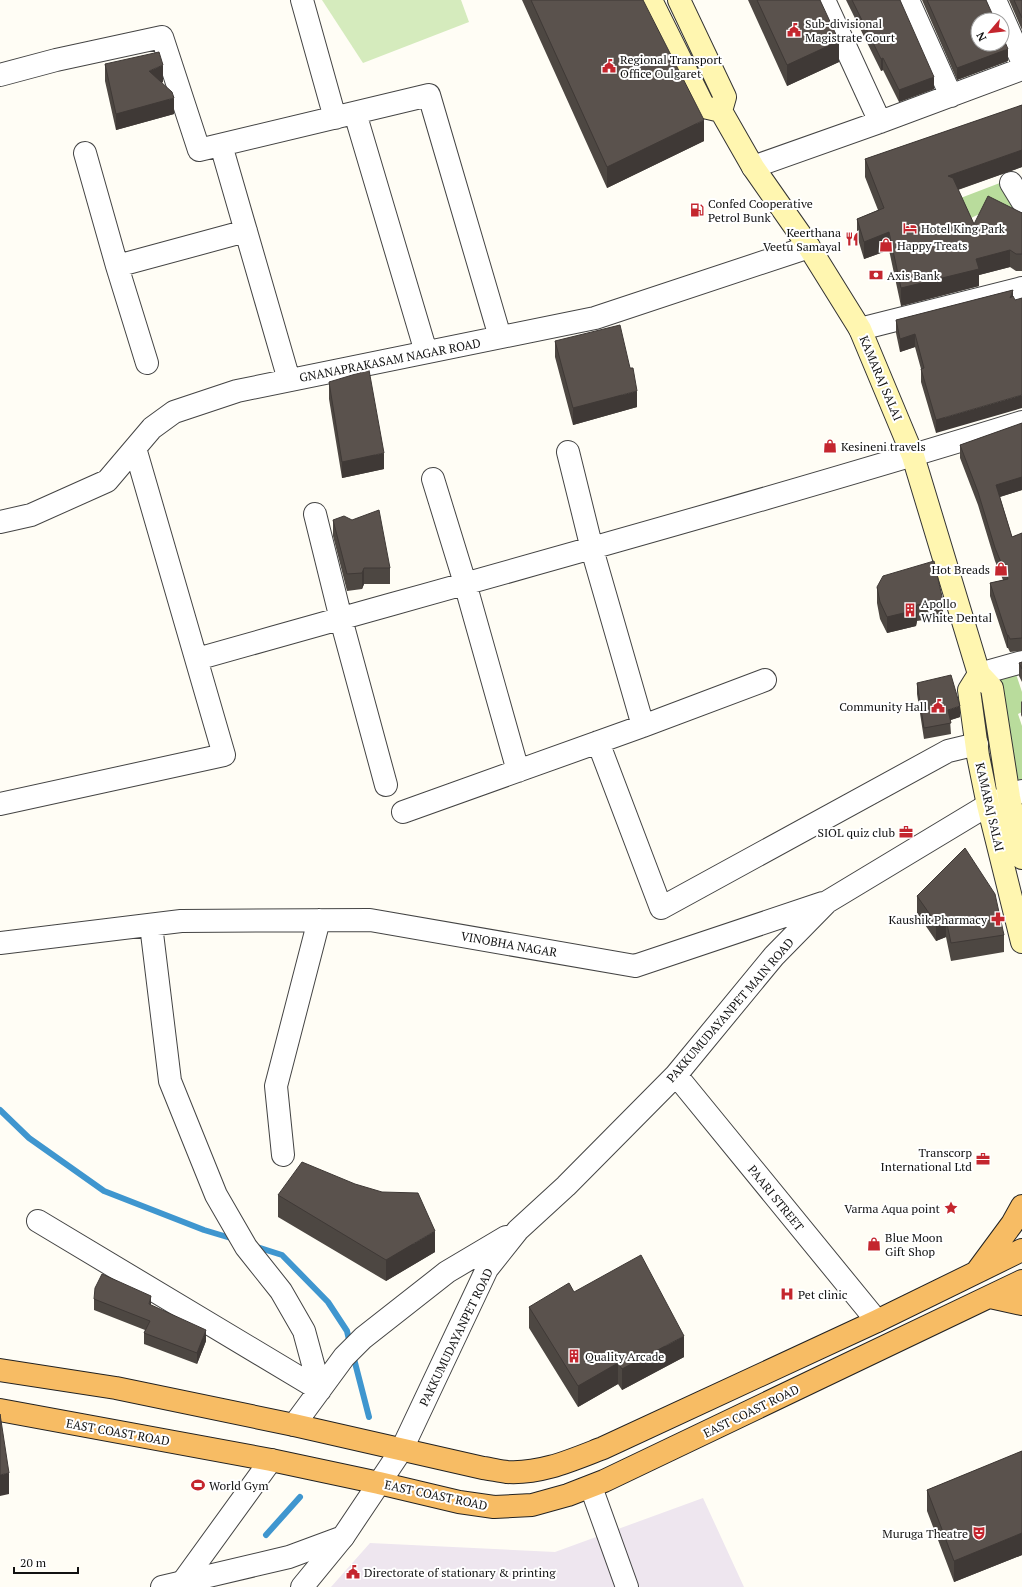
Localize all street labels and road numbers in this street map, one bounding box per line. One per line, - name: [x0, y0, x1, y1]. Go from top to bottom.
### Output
- street label: KAMARAJ SALAI: [856, 333, 906, 423]
- street label: GNANAPRAKASAM NAGAR ROAD: [298, 335, 482, 385]
- street label: KAMARAJ SALAI: [972, 761, 1008, 853]
- street label: VINOBHA NAGAR: [460, 928, 559, 960]
- street label: PAKKUMUDAYANPET MAIN ROAD: [663, 935, 797, 1085]
- street label: PAARI STREET: [745, 1162, 807, 1234]
- street label: PAKKUMUDAYANPET ROAD: [416, 1266, 496, 1408]
- street label: EAST COAST ROAD: [701, 1381, 801, 1441]
- street label: EAST COAST ROAD: [65, 1416, 171, 1448]
- street label: EAST COAST ROAD: [383, 1477, 489, 1513]

